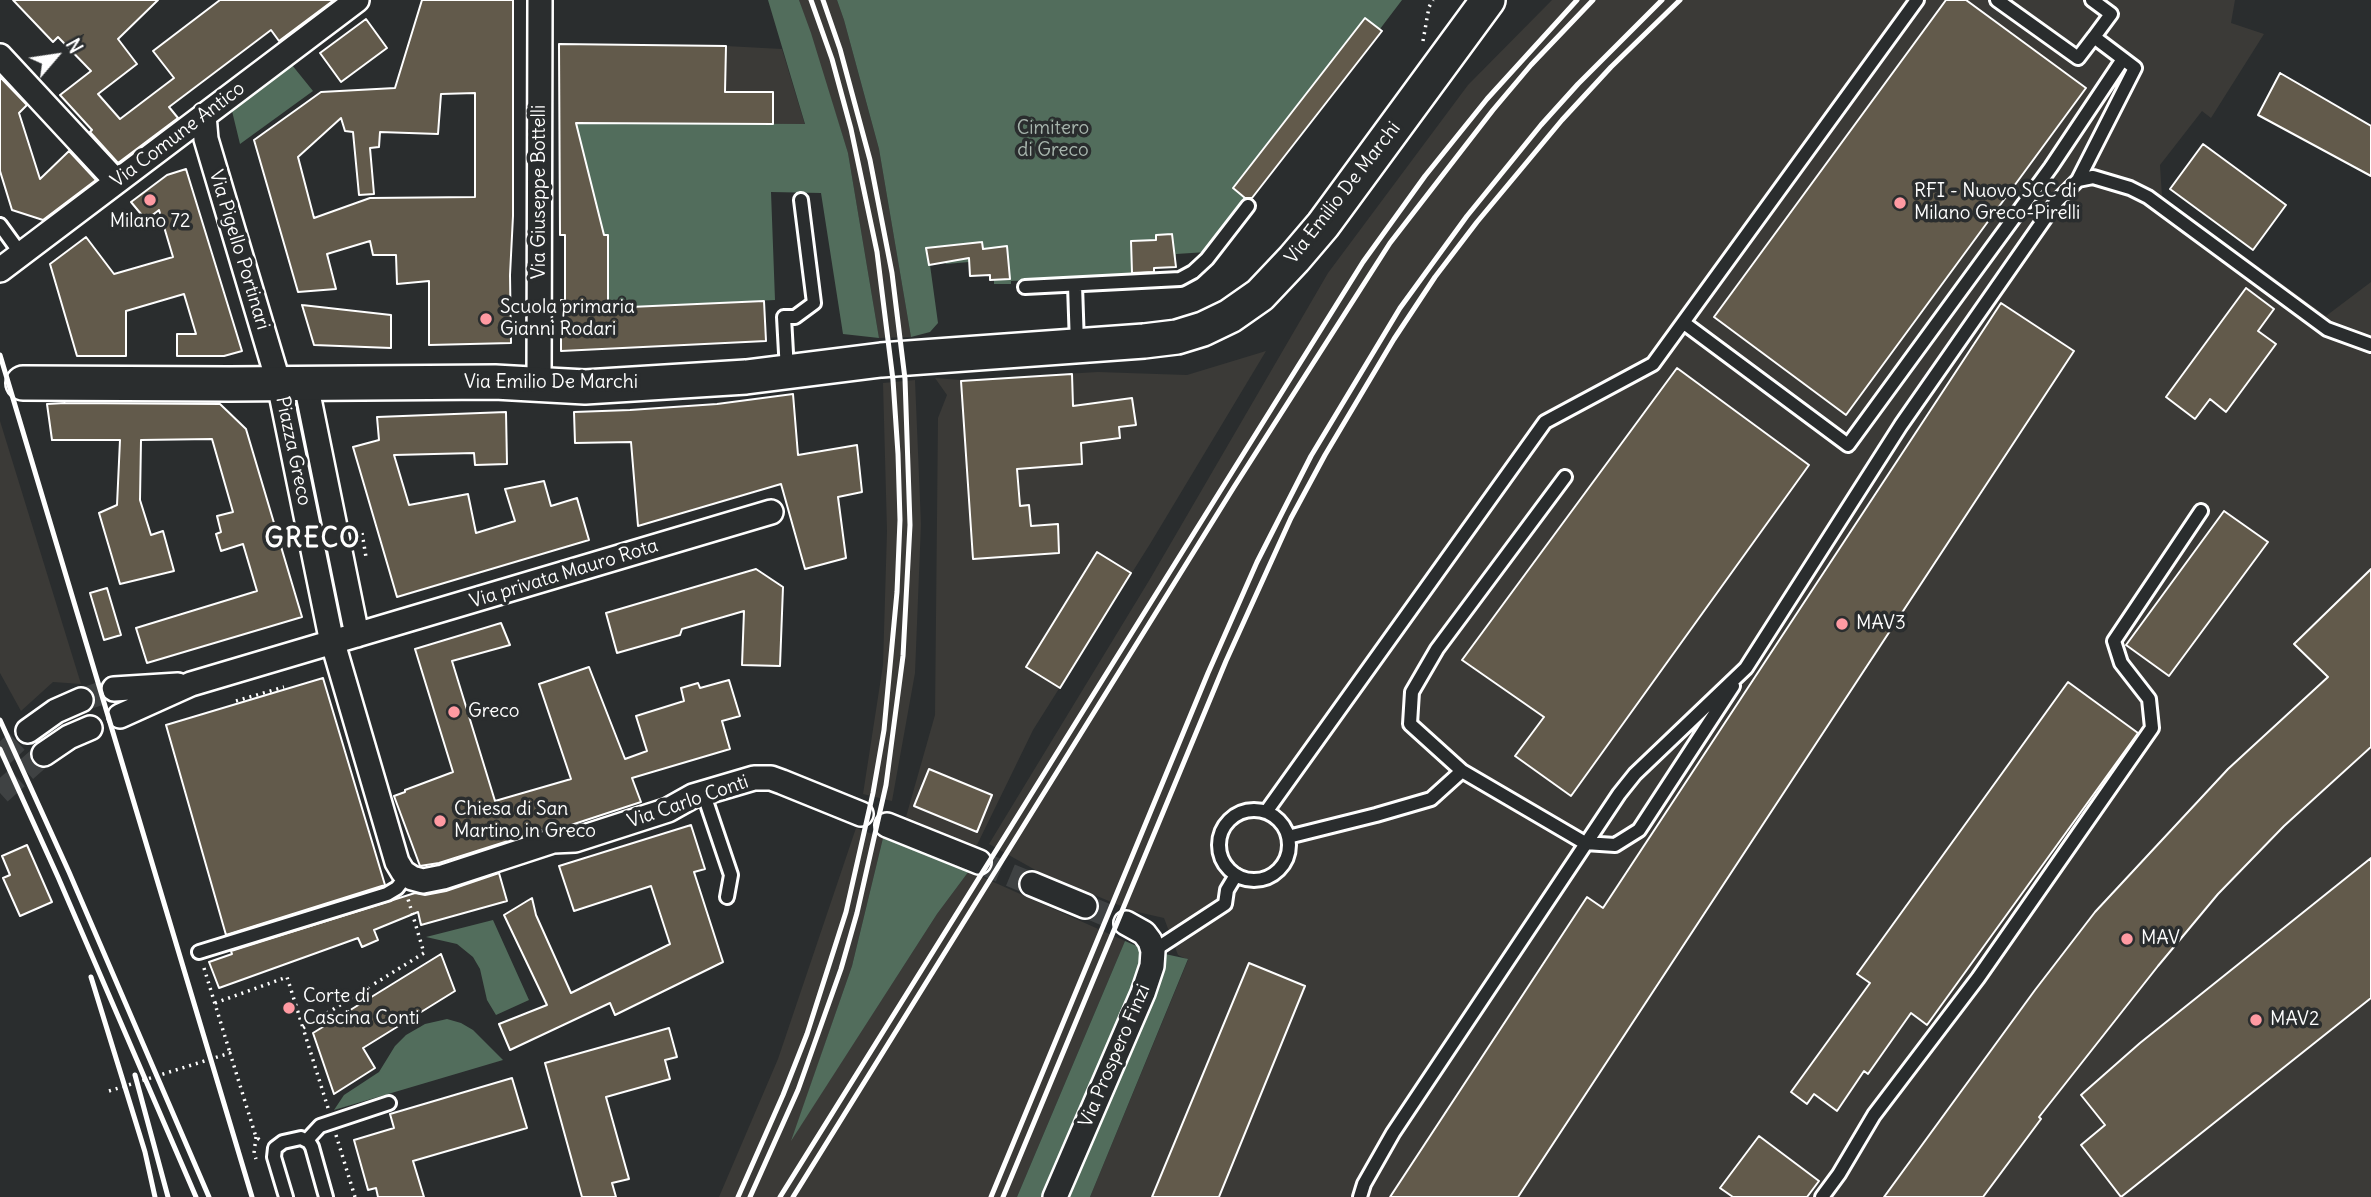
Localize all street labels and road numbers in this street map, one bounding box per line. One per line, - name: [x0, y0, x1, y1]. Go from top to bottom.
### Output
- street label: Via Comune Antico: [107, 77, 249, 193]
- street label: Via Giuseppe Bottelli: [529, 105, 551, 279]
- street label: Via Emilio De Marchi: [1280, 117, 1406, 269]
- street label: Via Pigello Portinari: [204, 167, 274, 333]
- street label: Via Emilio De Marchi: [464, 372, 638, 394]
- street label: Piazza Greco: [270, 394, 316, 508]
- street label: Via privata Mauro Rota: [467, 534, 661, 614]
- street label: Via Carlo Conti: [625, 771, 751, 833]
- street label: Via Prospero Finzi: [1075, 981, 1155, 1131]

